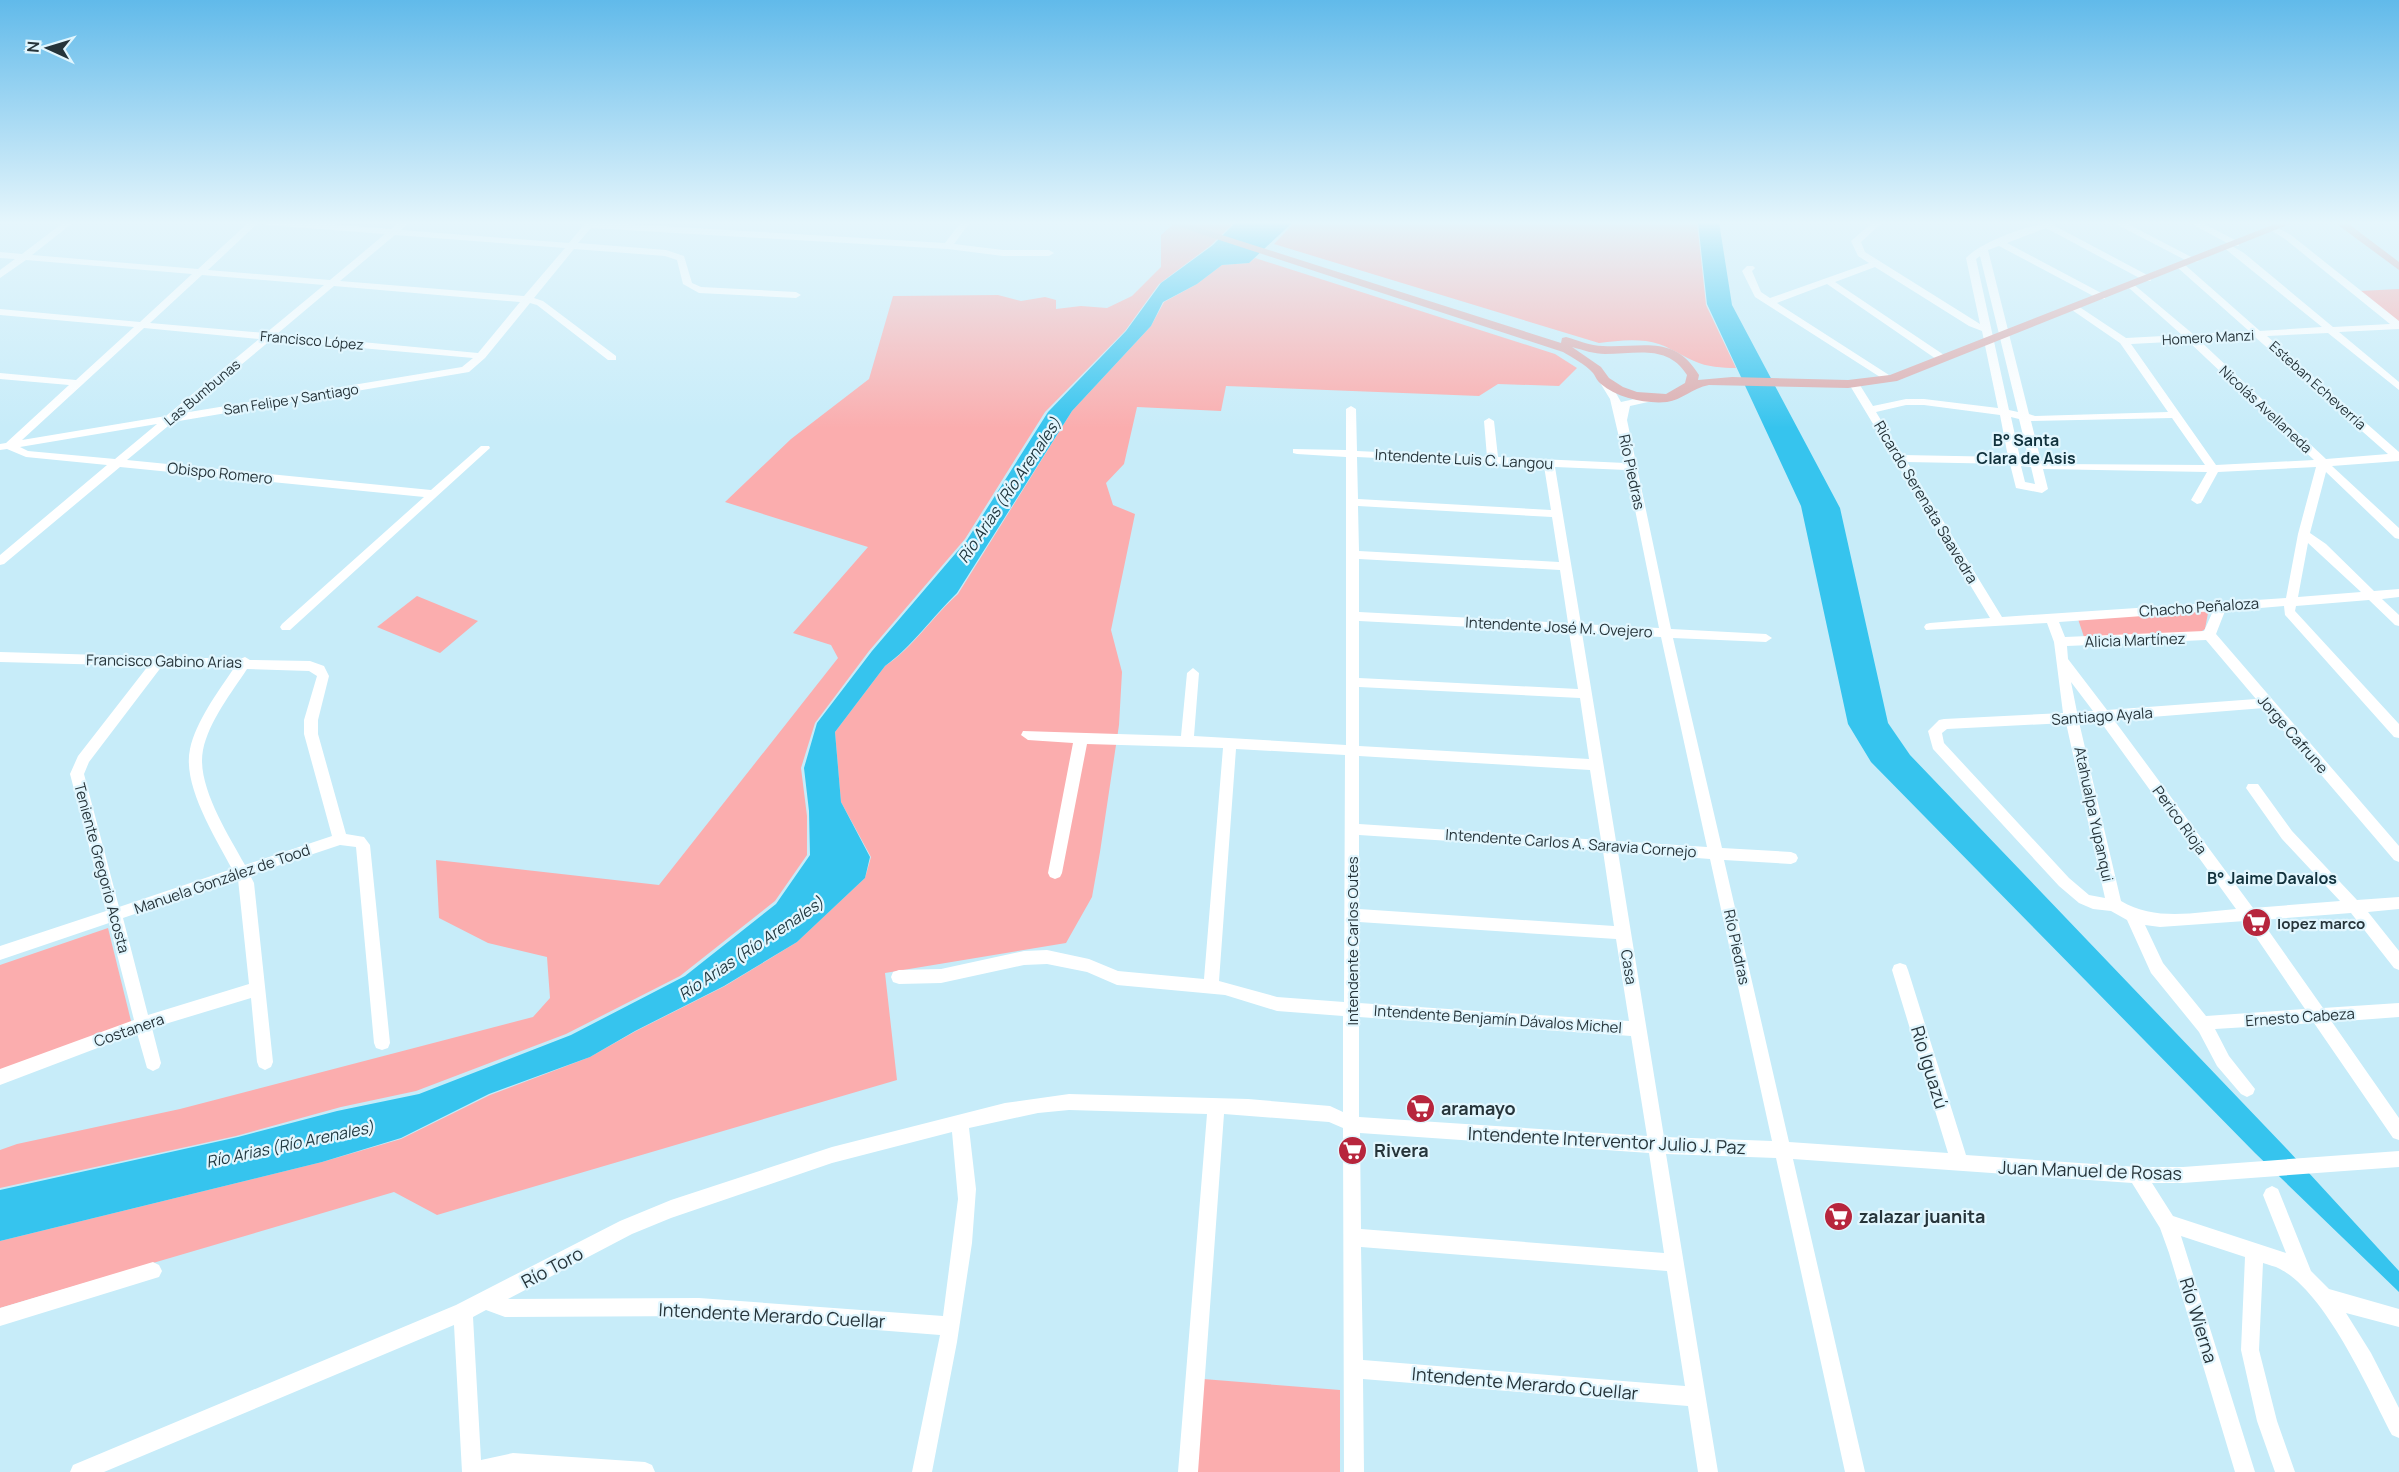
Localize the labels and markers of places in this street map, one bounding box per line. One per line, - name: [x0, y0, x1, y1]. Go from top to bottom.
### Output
- supermarket icon: lopez marco: [2240, 907, 2272, 939]
- place label: lopez marco: [2277, 913, 2365, 934]
- supermarket icon: aramayo: [1404, 1092, 1436, 1124]
- place label: aramayo: [1441, 1096, 1516, 1120]
- supermarket icon: Rivera: [1337, 1134, 1369, 1166]
- place label: Rivera: [1374, 1138, 1429, 1162]
- supermarket icon: zalazar juanita: [1822, 1200, 1854, 1232]
- place label: zalazar juanita: [1859, 1204, 1985, 1228]

